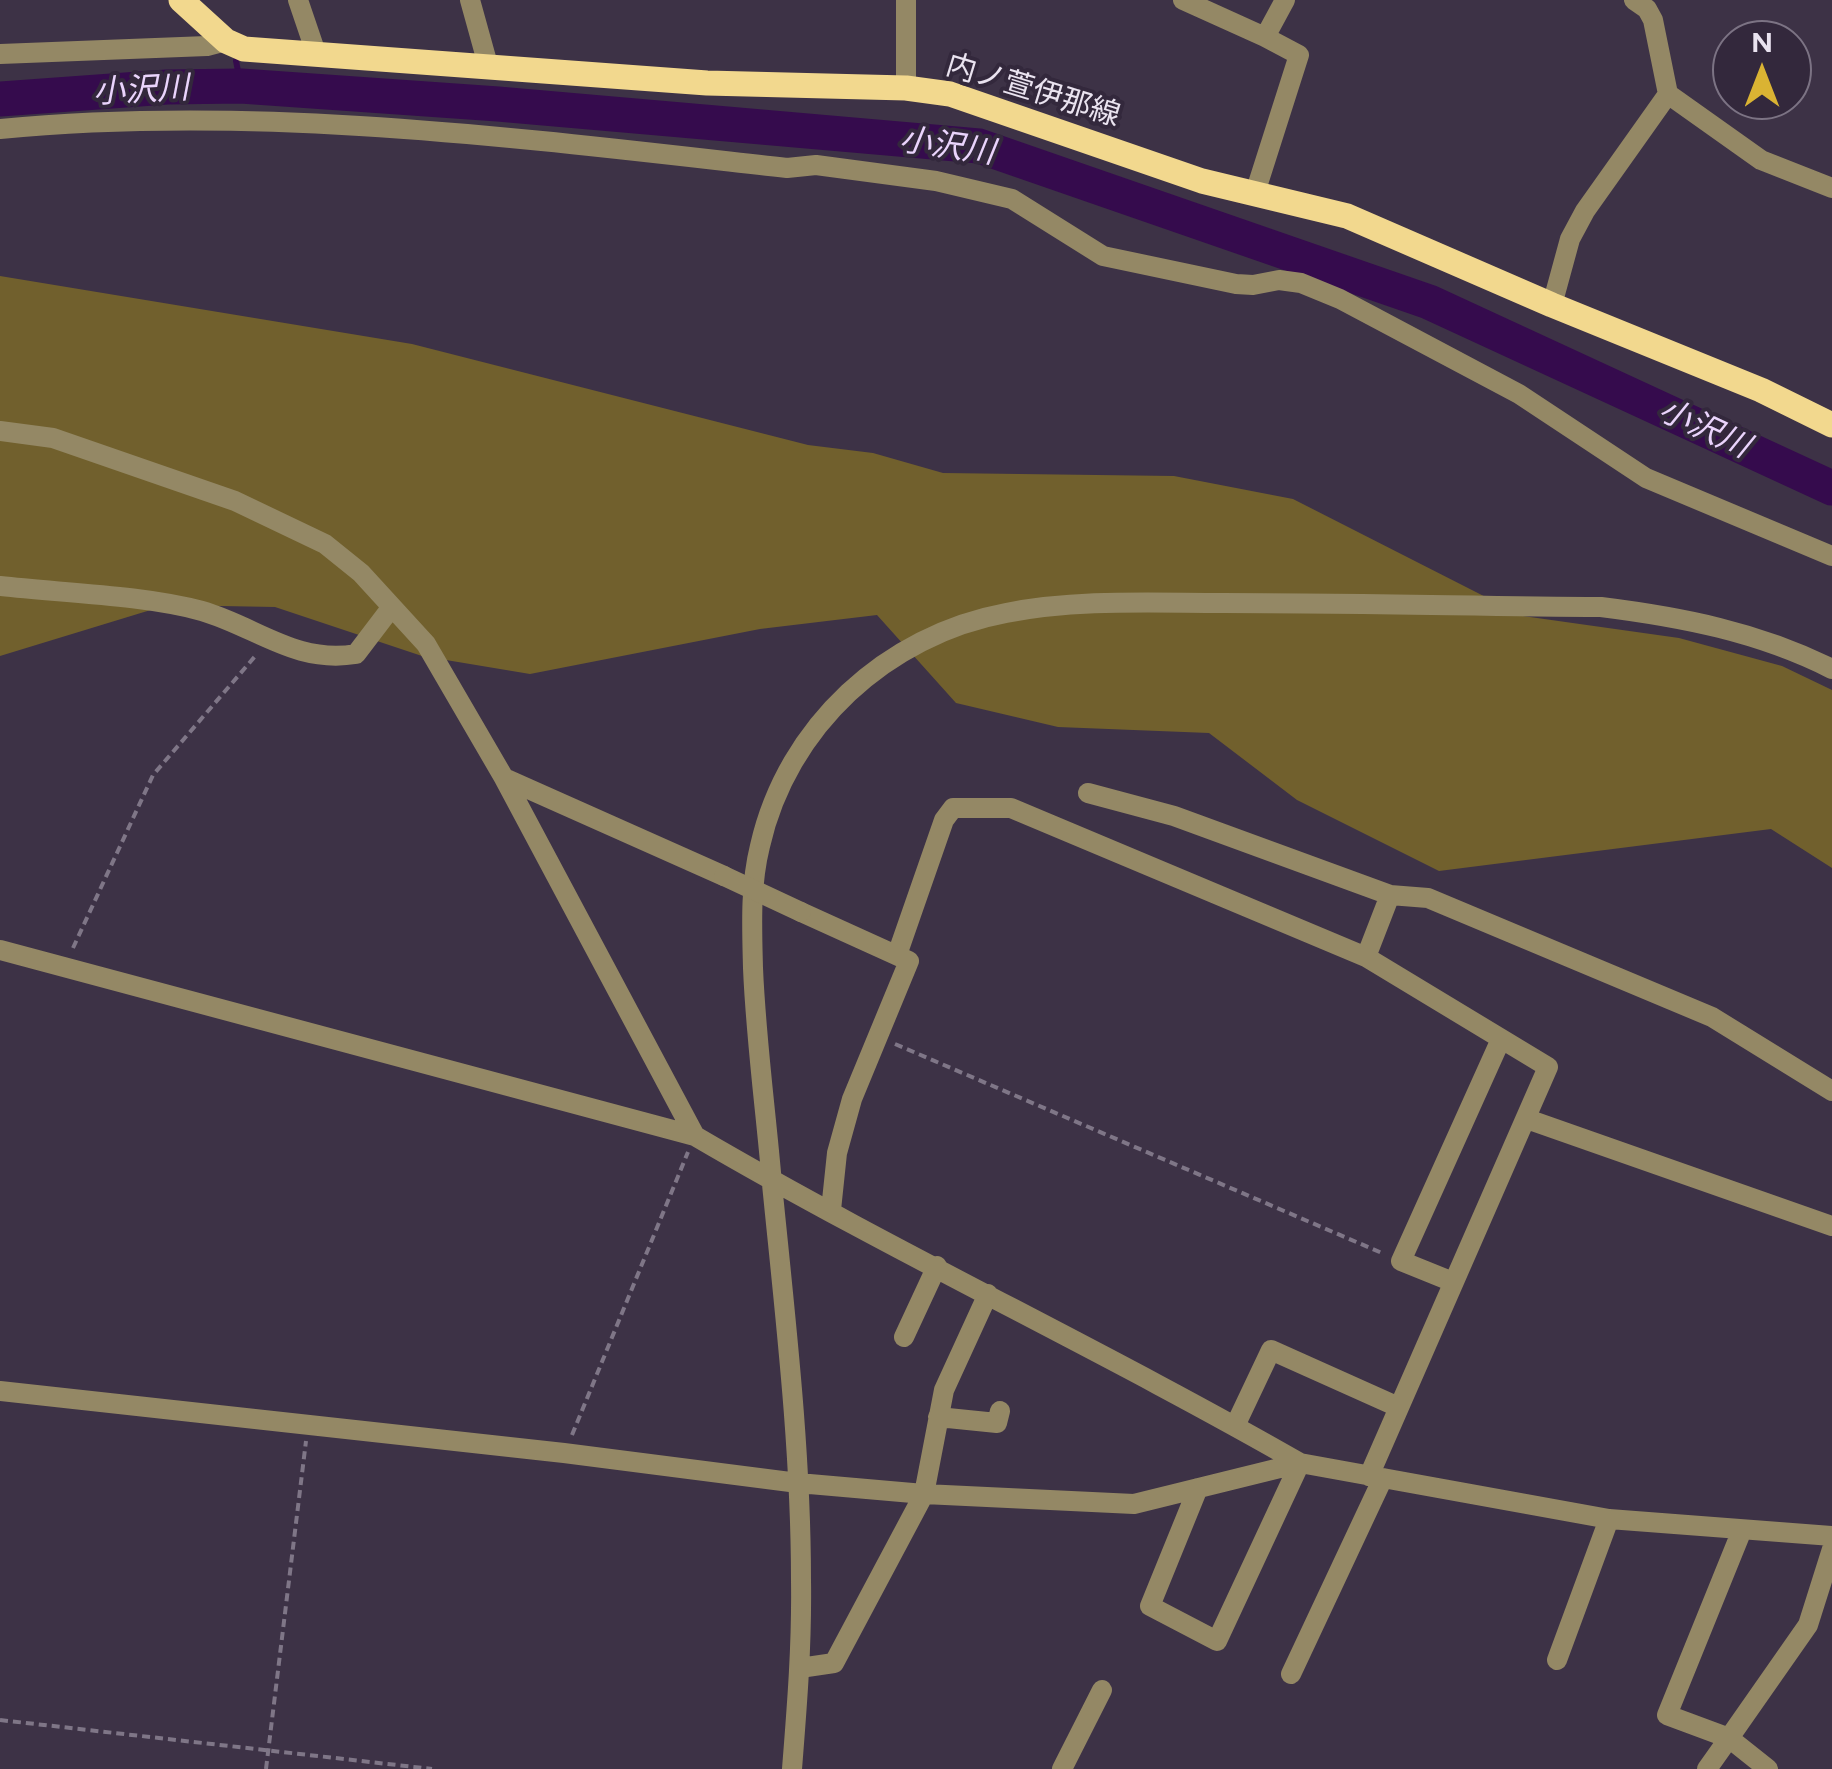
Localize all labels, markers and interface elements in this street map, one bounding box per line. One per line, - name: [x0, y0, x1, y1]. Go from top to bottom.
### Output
- north arrow: [1712, 20, 1812, 120]
- text: N: [1751, 25, 1773, 59]
- street label: 内ノ萱伊那線: [942, 47, 1124, 135]
- water label: 小沢川: [92, 69, 190, 113]
- water label: 小沢川: [897, 121, 997, 173]
- water label: 小沢川: [1652, 391, 1756, 467]

